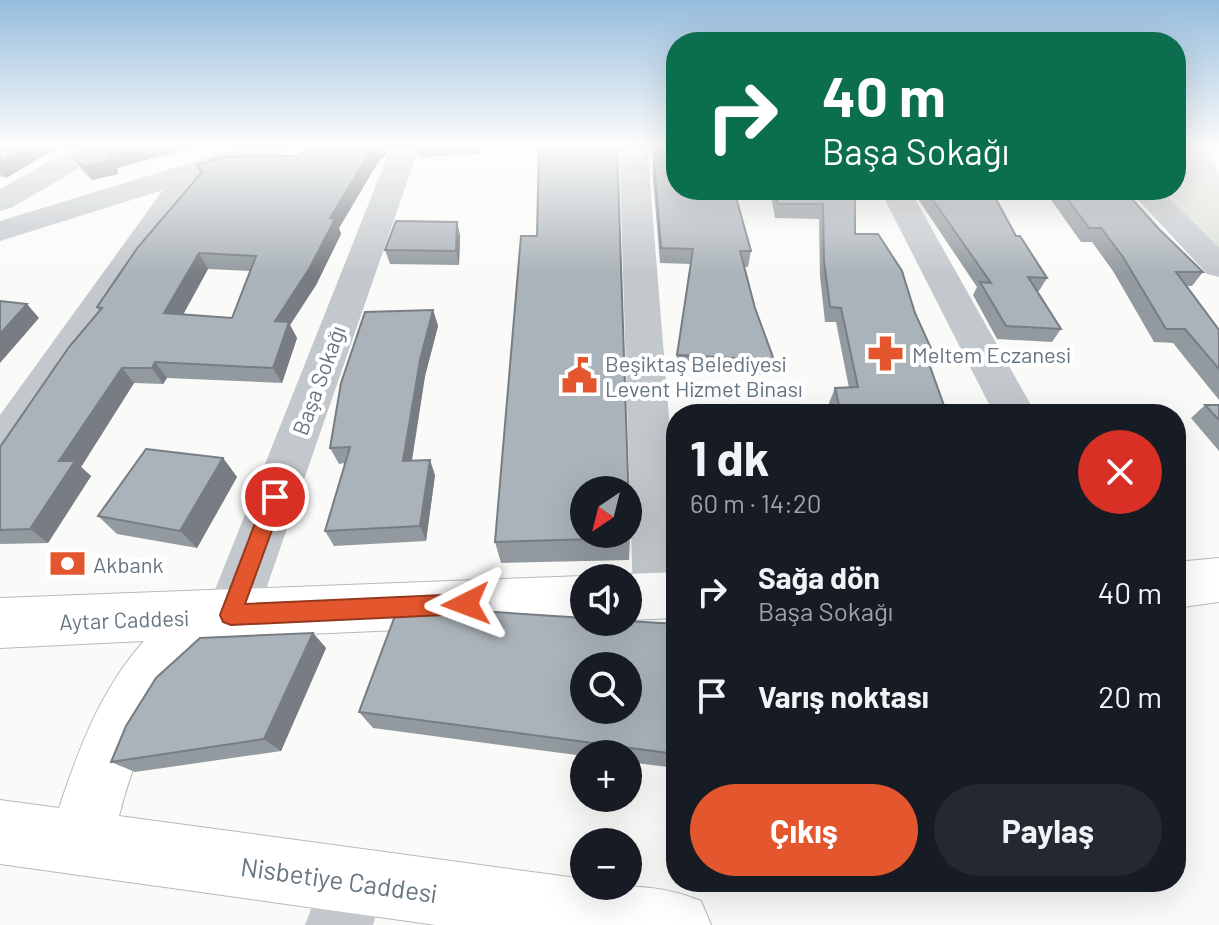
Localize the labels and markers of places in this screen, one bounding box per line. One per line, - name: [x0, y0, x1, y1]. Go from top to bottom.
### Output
- pharmacy icon: Meltem Eczanesi: [867, 335, 905, 373]
- place label: Meltem Eczanesi: [912, 341, 1071, 367]
- place label: Beşiktaş Belediyesi Levent Hizmet Binası: [605, 350, 803, 401]
- public building icon: Beşiktaş Belediyesi Levent Hizmet Binası: [560, 357, 598, 395]
- pin: [241, 463, 309, 531]
- bank icon: Akbank: [48, 545, 86, 583]
- place label: Akbank: [93, 551, 164, 577]

